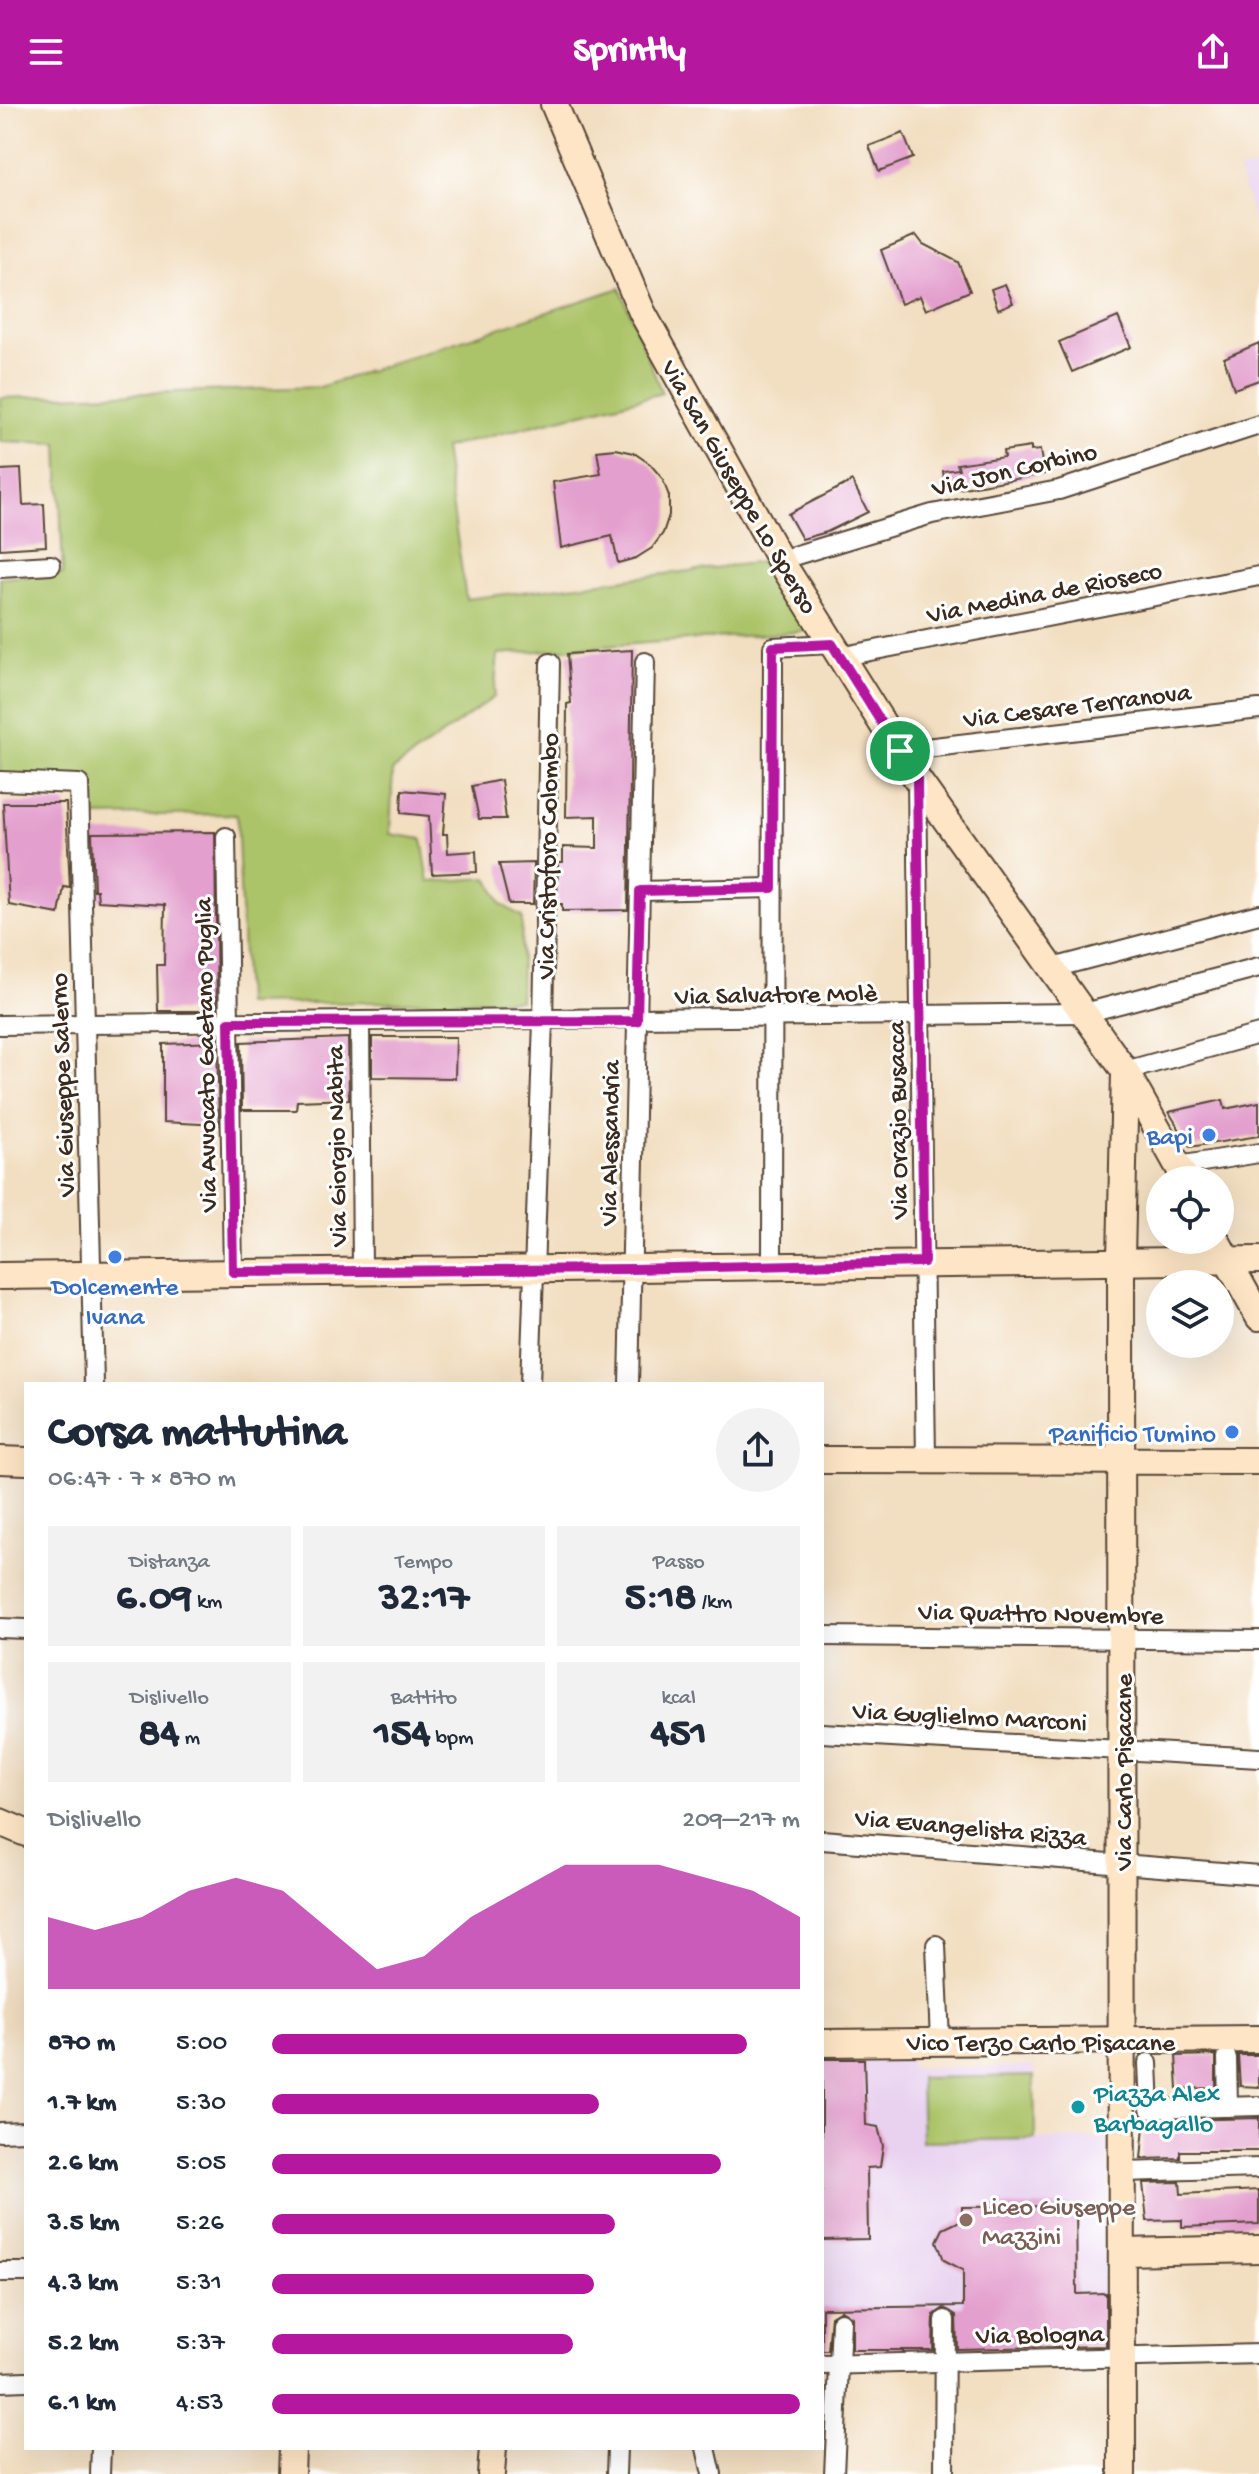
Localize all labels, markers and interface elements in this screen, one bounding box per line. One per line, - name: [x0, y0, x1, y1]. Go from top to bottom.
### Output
- icon: menu: [24, 30, 68, 74]
- icon: share: [1191, 30, 1235, 74]
- text: Sprintly: [573, 31, 686, 74]
- street label: Via San Giuseppe Lo Sperso: [651, 355, 822, 621]
- street label: Via Jon Corbino: [928, 438, 1101, 507]
- street label: Via Medina de Rioseco: [924, 557, 1165, 634]
- street label: Via Cesare Terranova: [961, 679, 1195, 738]
- pin: [866, 717, 934, 785]
- icon: arrive: [878, 729, 922, 773]
- street label: Via Cristoforo Colombo: [533, 733, 568, 980]
- street label: Via Avvocato Gaetano Puglia: [190, 896, 227, 1213]
- street label: Via Giuseppe Salerno: [46, 972, 85, 1198]
- street label: Via Salvatore Molè: [674, 980, 878, 1015]
- street label: Via Orazio Busacca: [883, 1019, 918, 1220]
- street label: Via Giorgio Nabita: [322, 1043, 357, 1248]
- street label: Via Alessandria: [596, 1058, 629, 1227]
- place label: Bapi: [1146, 1124, 1193, 1155]
- marker: Bapi: [1200, 1126, 1218, 1144]
- map controls: [1146, 1166, 1234, 1358]
- button: locate: [1146, 1166, 1234, 1254]
- marker: Dolcemente Ivana: [106, 1248, 124, 1266]
- button: layers: [1146, 1270, 1234, 1358]
- place label: Dolcemente Ivana: [50, 1274, 179, 1335]
- button: share: [716, 1408, 800, 1492]
- text: Corsa mattutina: [48, 1409, 346, 1461]
- place label: Panificio Tumino: [1048, 1421, 1216, 1452]
- marker: Panificio Tumino: [1223, 1423, 1241, 1441]
- text: 06:47 · 7 × 870 m: [48, 1465, 236, 1496]
- text: Distanza: [129, 1550, 210, 1576]
- text: Tempo: [395, 1550, 453, 1576]
- text: Passo: [653, 1550, 705, 1576]
- text: 6.09: [116, 1576, 192, 1623]
- text: 32:17: [379, 1576, 469, 1623]
- text: 5:18: [625, 1576, 697, 1623]
- text: km: [192, 1590, 222, 1616]
- text: /km: [697, 1590, 732, 1616]
- street label: Via Quattro Novembre: [917, 1599, 1164, 1634]
- street label: Via Carlo Pisacane: [1111, 1673, 1142, 1871]
- text: Dislivello: [130, 1686, 209, 1712]
- text: Battito: [391, 1686, 457, 1712]
- text: kcal: [661, 1686, 696, 1712]
- street label: Via Guglielmo Marconi: [851, 1698, 1088, 1741]
- text: 84: [138, 1712, 179, 1759]
- text: 154: [374, 1712, 430, 1759]
- text: 451: [651, 1712, 707, 1759]
- text: m: [179, 1726, 200, 1752]
- text: bpm: [430, 1726, 474, 1752]
- street label: Via Evangelista Rizza: [853, 1805, 1089, 1856]
- text: Dislivello: [48, 1806, 141, 1837]
- text: 209–217 m: [682, 1806, 800, 1837]
- text: 870 m: [48, 2029, 115, 2060]
- text: 5:00: [176, 2029, 227, 2060]
- street label: Vico Terzo Carlo Pisacane: [906, 2030, 1176, 2061]
- place label: Piazza Alex Barbagallo: [1093, 2081, 1220, 2142]
- text: 1.7 km: [48, 2089, 116, 2120]
- text: 5:30: [176, 2089, 226, 2120]
- marker: Piazza Alex Barbagallo: [1069, 2098, 1087, 2116]
- text: 2.6 km: [48, 2149, 118, 2180]
- text: 5:05: [176, 2149, 226, 2180]
- place label: Liceo Giuseppe Mazzini: [982, 2194, 1136, 2255]
- text: 3.5 km: [48, 2209, 120, 2240]
- text: 5:26: [176, 2209, 224, 2240]
- marker: Liceo Giuseppe Mazzini: [957, 2211, 975, 2229]
- text: 4.3 km: [48, 2269, 118, 2300]
- text: 5:31: [176, 2269, 222, 2300]
- street label: Via Bologna: [975, 2321, 1106, 2354]
- text: 5.2 km: [48, 2329, 119, 2360]
- text: 5:37: [176, 2329, 225, 2360]
- text: 6.1 km: [48, 2389, 116, 2420]
- text: 4:53: [176, 2389, 224, 2420]

